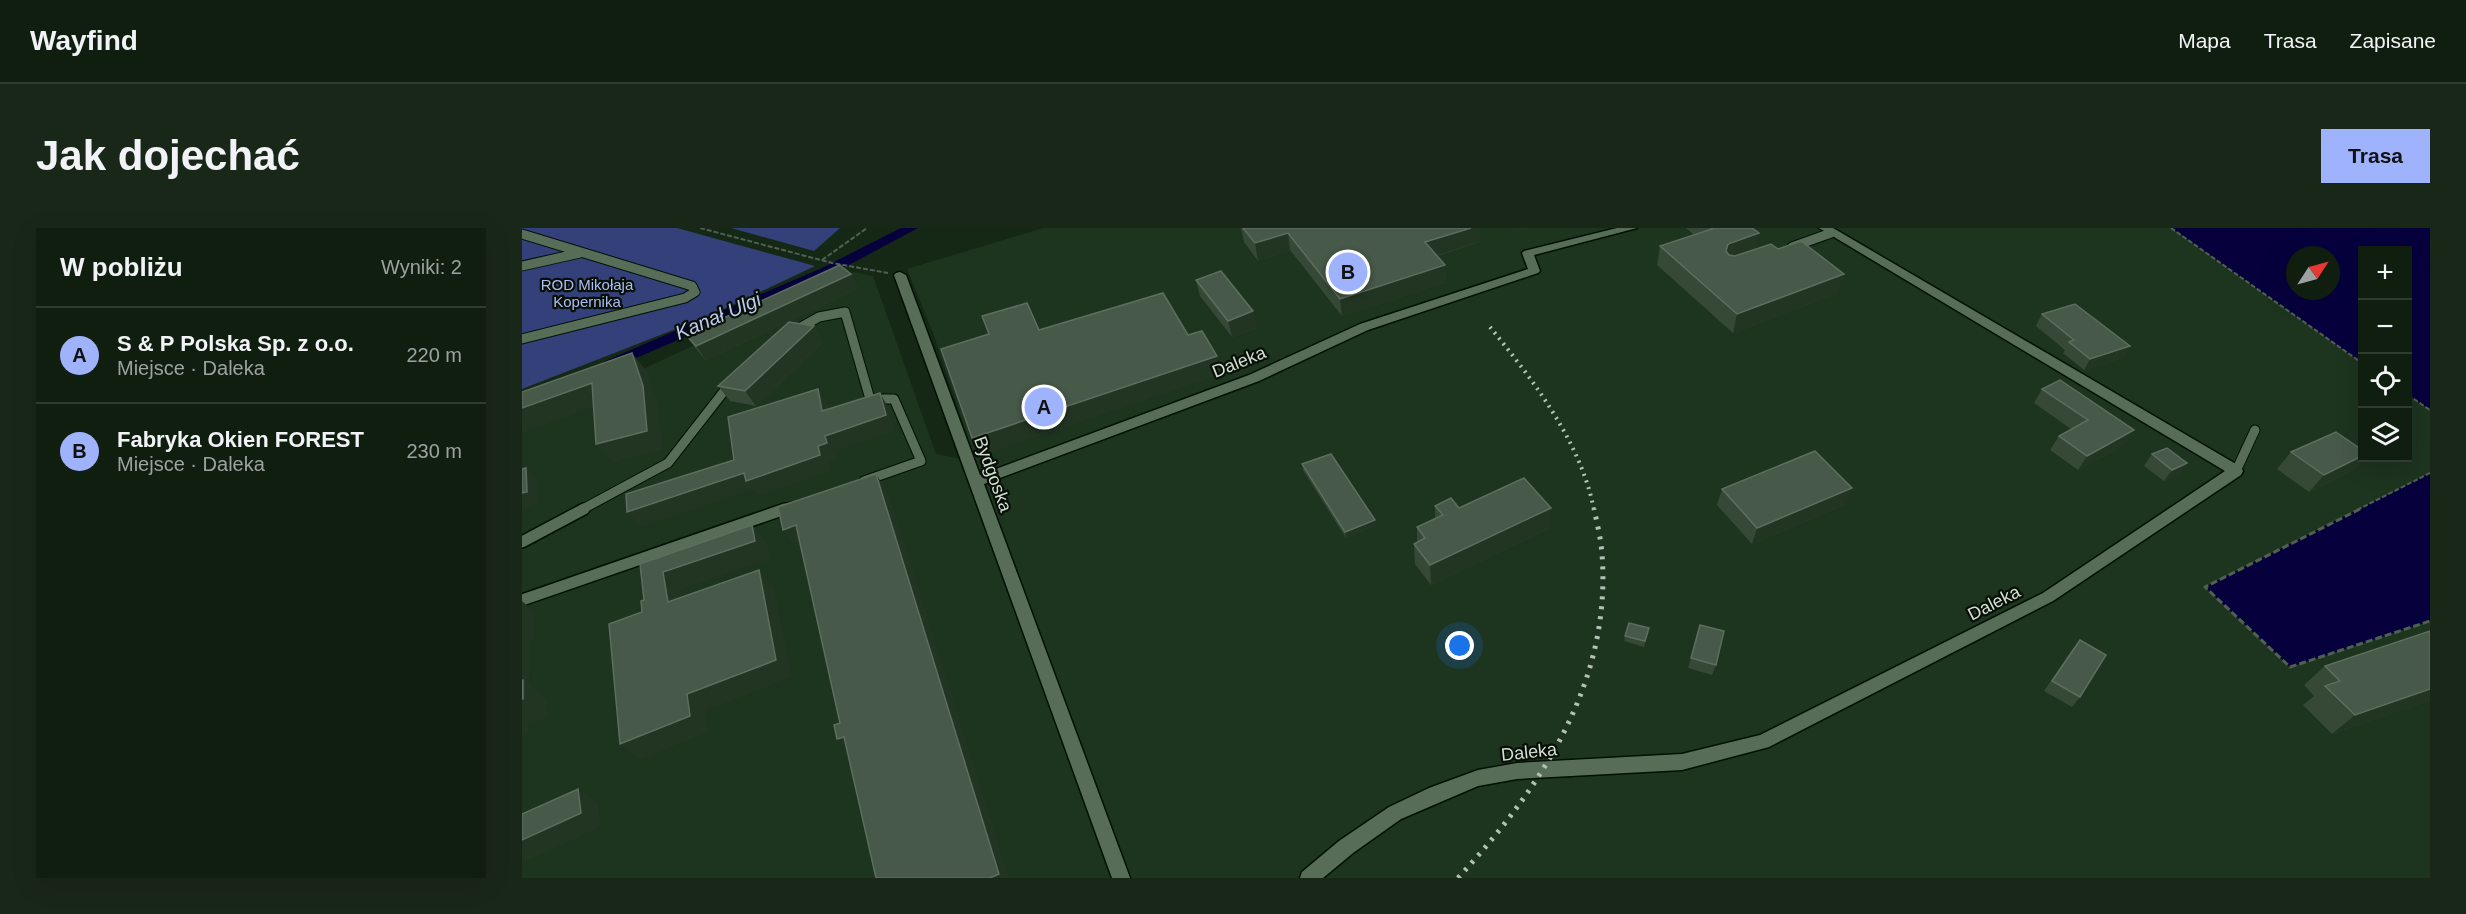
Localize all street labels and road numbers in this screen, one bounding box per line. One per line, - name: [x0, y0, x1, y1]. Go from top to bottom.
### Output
- street label: Daleka: [1209, 342, 1270, 382]
- street label: Bydgoska: [970, 433, 1016, 515]
- street label: Daleka: [1964, 581, 2024, 625]
- street label: Daleka: [1500, 739, 1559, 765]

